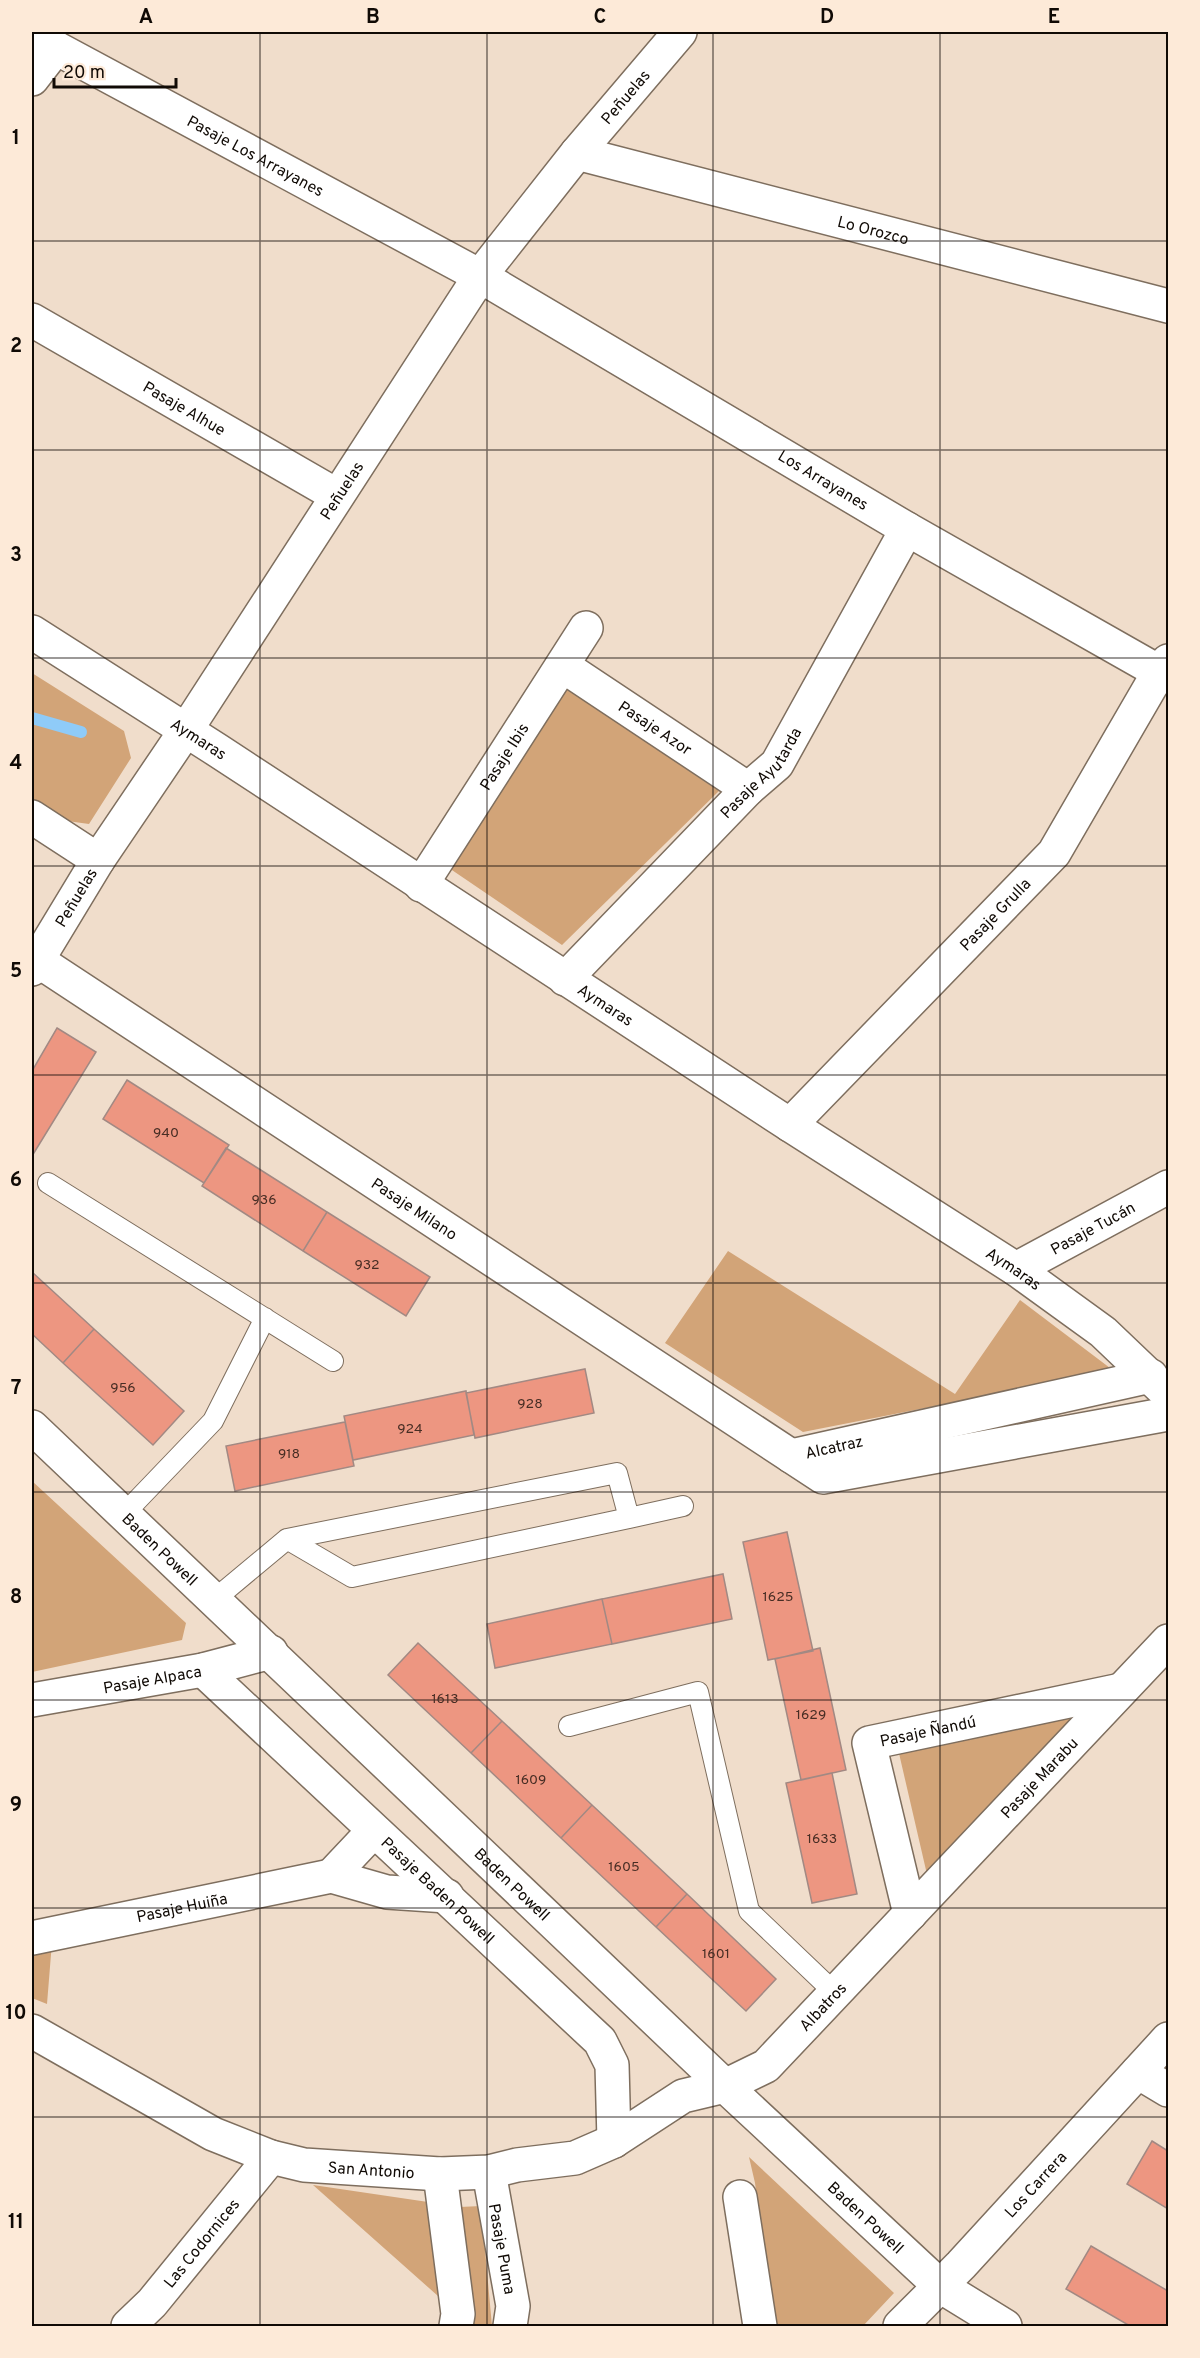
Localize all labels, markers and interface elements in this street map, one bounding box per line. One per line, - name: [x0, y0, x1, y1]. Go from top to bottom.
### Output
- text: A: [139, 5, 153, 31]
- text: B: [366, 5, 380, 31]
- text: C: [594, 5, 606, 31]
- text: D: [820, 5, 834, 31]
- text: E: [1048, 5, 1060, 31]
- scale bar: [54, 51, 176, 89]
- text: 20 m: [63, 62, 105, 85]
- street label: Peñuelas: [598, 66, 655, 129]
- street label: Pasaje Los Arrayanes: [183, 112, 327, 202]
- text: 1: [12, 126, 20, 152]
- street label: Lo Orozco: [835, 213, 911, 250]
- text: 2: [10, 334, 22, 360]
- street label: Pasaje Alhue: [139, 378, 228, 441]
- street label: Los Arrayanes: [774, 447, 871, 516]
- street label: Peñuelas: [317, 458, 369, 524]
- text: 3: [10, 543, 22, 569]
- street label: Pasaje Azor: [614, 697, 695, 761]
- street label: Aymaras: [166, 715, 230, 766]
- street label: Pasaje Ibis: [476, 720, 534, 795]
- street label: Pasaje Ayutarda: [717, 725, 807, 824]
- text: 4: [10, 751, 22, 777]
- street label: Peñuelas: [52, 865, 103, 931]
- street label: Pasaje Grulla: [956, 875, 1036, 956]
- text: 5: [10, 959, 22, 985]
- street label: Aymaras: [573, 981, 636, 1032]
- house number: 940: [153, 1125, 179, 1142]
- text: 6: [10, 1168, 22, 1194]
- street label: Pasaje Milano: [367, 1175, 460, 1246]
- house number: 936: [251, 1192, 277, 1209]
- street label: Pasaje Tucán: [1048, 1198, 1139, 1260]
- street label: Aymaras: [981, 1244, 1044, 1296]
- house number: 932: [354, 1257, 380, 1274]
- text: 7: [11, 1376, 21, 1402]
- house number: 956: [110, 1380, 136, 1397]
- house number: 928: [517, 1396, 543, 1413]
- house number: 924: [397, 1421, 423, 1438]
- street label: Alcatraz: [803, 1432, 865, 1465]
- house number: 918: [278, 1446, 300, 1463]
- street label: Baden Powell: [117, 1510, 201, 1591]
- text: 8: [10, 1585, 22, 1611]
- house number: 1625: [763, 1589, 793, 1606]
- street label: Pasaje Alpaca: [102, 1662, 203, 1699]
- house number: 1613: [431, 1691, 459, 1708]
- house number: 1629: [796, 1707, 826, 1724]
- street label: Pasaje Ñandú: [878, 1713, 978, 1752]
- street label: Pasaje Marabu: [997, 1734, 1083, 1824]
- house number: 1609: [516, 1772, 546, 1789]
- text: 9: [10, 1793, 22, 1819]
- house number: 1633: [807, 1831, 837, 1848]
- street label: Pasaje Baden Powell: [376, 1833, 498, 1949]
- street label: Baden Powell: [469, 1845, 553, 1926]
- house number: 1605: [608, 1859, 640, 1876]
- street label: Pasaje Huiña: [135, 1890, 230, 1928]
- house number: 1601: [702, 1946, 730, 1963]
- street label: Albatros: [796, 1979, 852, 2036]
- text: 10: [5, 2001, 27, 2027]
- street label: Los Carrera: [1001, 2148, 1072, 2223]
- street label: San Antonio: [327, 2159, 415, 2184]
- street label: Baden Powell: [822, 2178, 907, 2259]
- street label: Las Codornices: [160, 2195, 245, 2293]
- street label: Pasaje Puma: [483, 2202, 519, 2296]
- text: 11: [8, 2210, 24, 2236]

